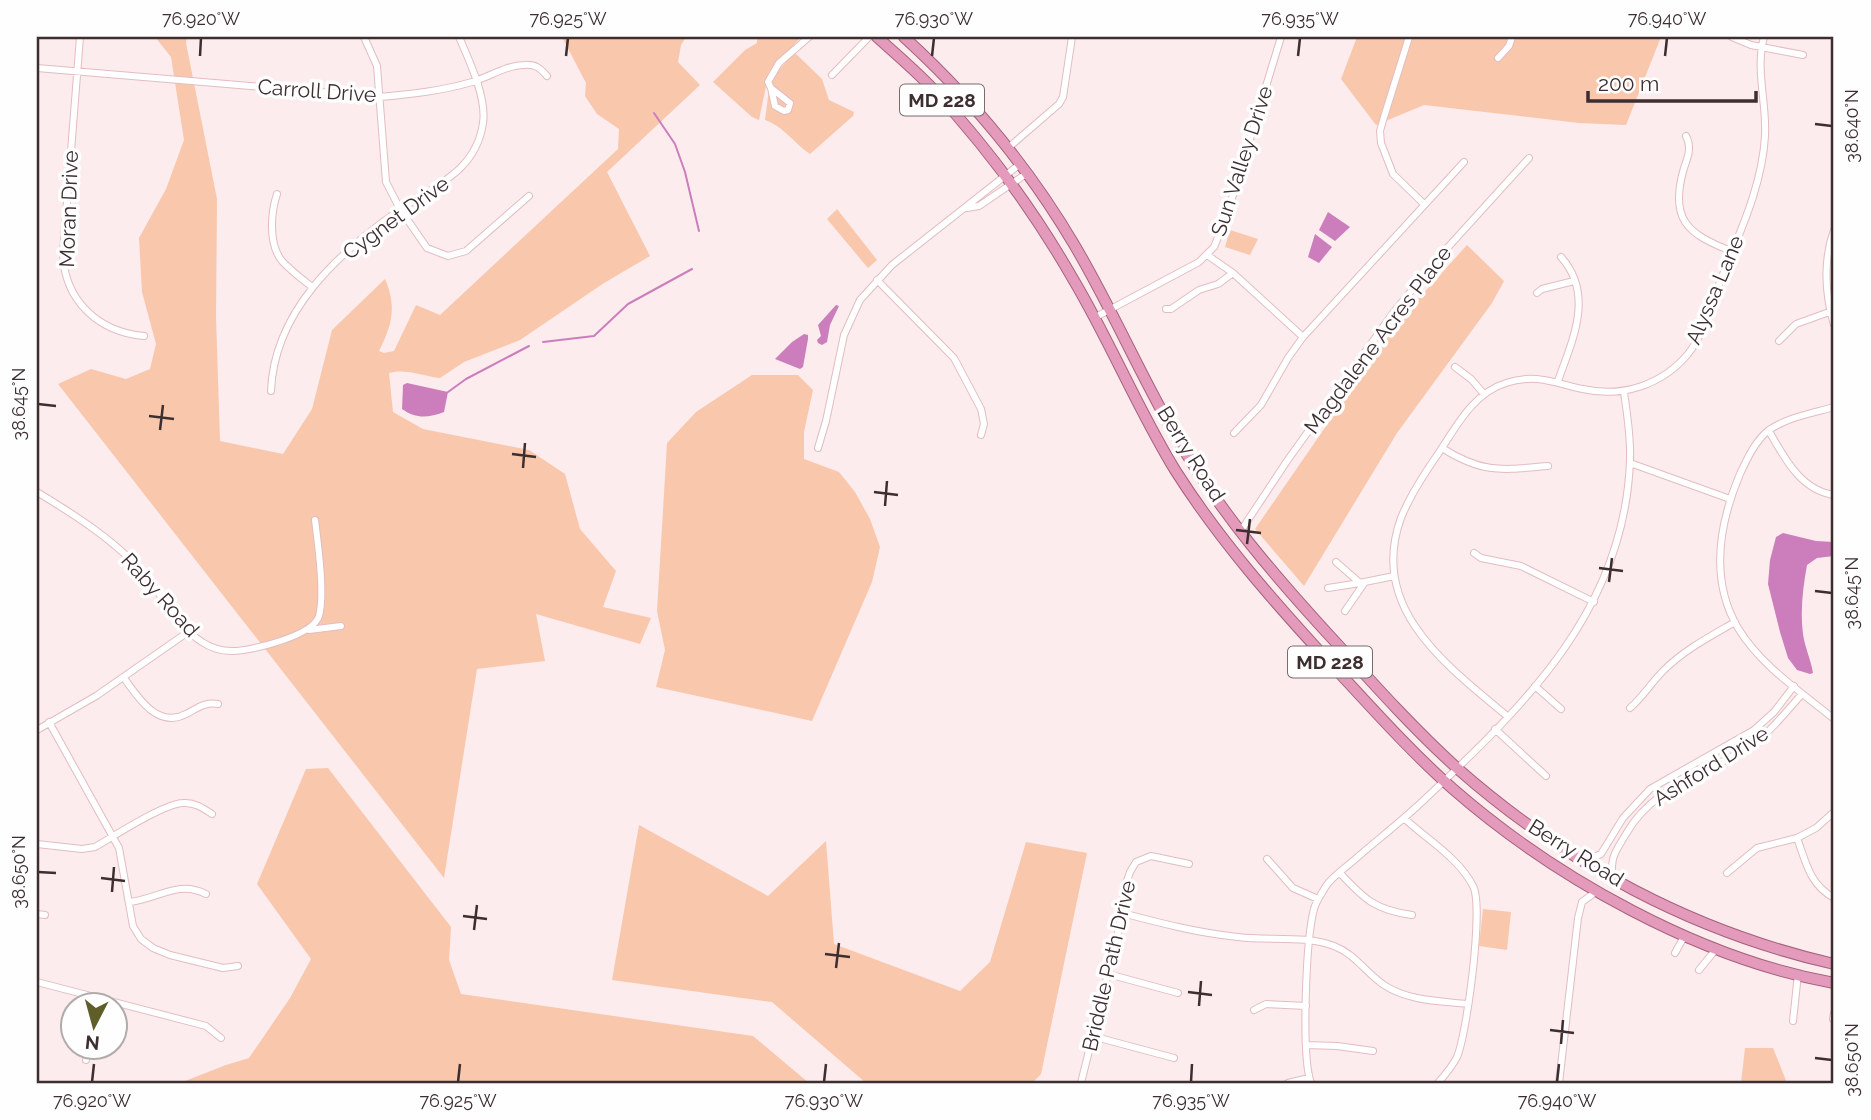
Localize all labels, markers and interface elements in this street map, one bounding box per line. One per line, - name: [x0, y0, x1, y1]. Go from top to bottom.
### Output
- text: 76.920°W: [162, 8, 240, 29]
- text: 76.925°W: [529, 8, 607, 29]
- text: 76.930°W: [895, 8, 973, 29]
- text: 76.935°W: [1261, 8, 1339, 29]
- text: 76.940°W: [1628, 8, 1706, 29]
- scale bar: [1588, 60, 1756, 104]
- text: 200 m: [1598, 71, 1659, 96]
- street label: Carroll Drive: [257, 74, 377, 107]
- street label: Sun Valley Drive: [1205, 83, 1278, 239]
- road number: MD 228: [900, 85, 984, 116]
- text: 38.640°N: [1841, 89, 1862, 163]
- street label: Moran Drive: [54, 150, 83, 268]
- street label: Cygnet Drive: [338, 171, 454, 265]
- street label: Alyssa Lane: [1680, 232, 1749, 348]
- street label: Magdalene Acres Place: [1299, 241, 1456, 439]
- text: 38.645°N: [8, 368, 29, 440]
- street label: Berry Road: [1152, 401, 1231, 506]
- street label: Raby Road: [116, 548, 204, 642]
- text: 38.645°N: [1841, 557, 1862, 629]
- road number: MD 228: [1288, 646, 1372, 678]
- street label: Ashford Drive: [1649, 720, 1773, 811]
- street label: Berry Road: [1524, 813, 1629, 892]
- text: 38.650°N: [8, 835, 29, 909]
- street label: Briddle Path Drive: [1077, 878, 1140, 1054]
- north arrow: [60, 990, 130, 1060]
- text: 38.650°N: [1841, 1023, 1862, 1097]
- text: N: [84, 1031, 101, 1055]
- text: 76.920°W: [53, 1090, 131, 1111]
- text: 76.925°W: [419, 1090, 497, 1111]
- text: 76.930°W: [785, 1090, 863, 1111]
- text: 76.935°W: [1152, 1090, 1230, 1111]
- text: 76.940°W: [1518, 1090, 1596, 1111]

